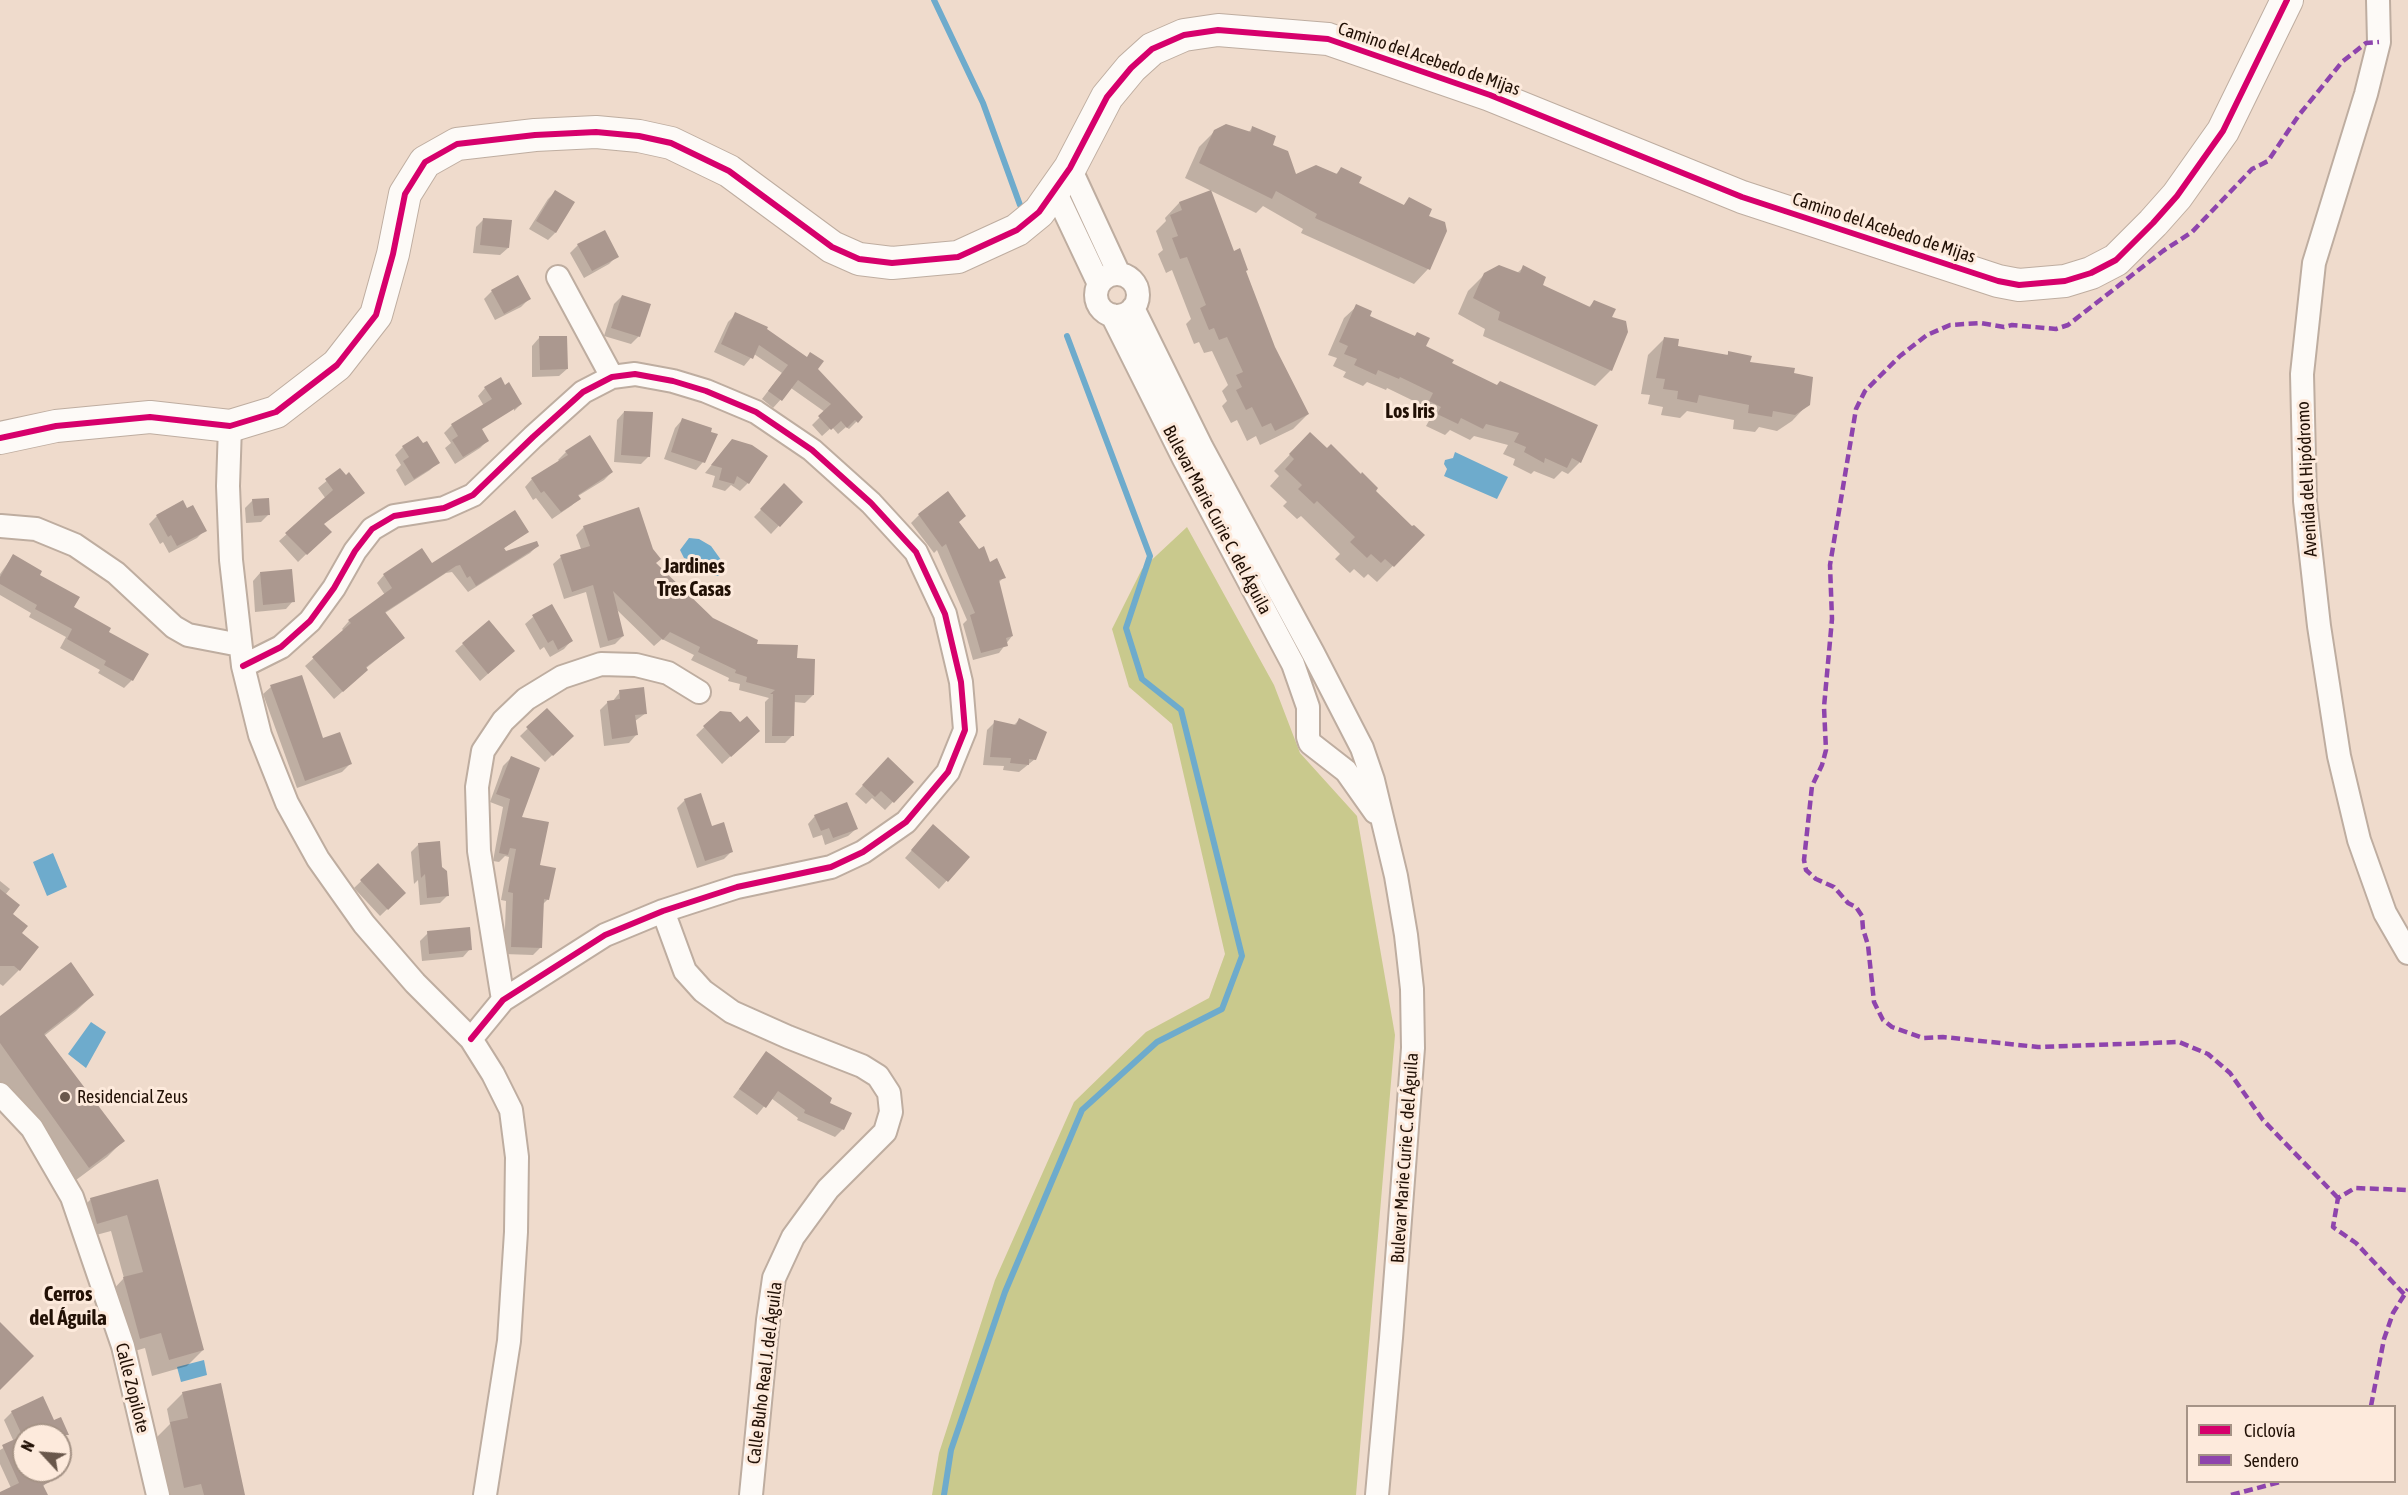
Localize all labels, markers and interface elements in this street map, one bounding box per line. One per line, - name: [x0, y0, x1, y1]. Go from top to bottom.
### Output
- street label: Camino del Acebedo de Mijas: [1335, 18, 1523, 100]
- street label: Camino del Acebedo de Mijas: [1790, 188, 1978, 268]
- district label: Los Iris: [1385, 400, 1435, 424]
- street label: Avenida del Hipódromo: [2292, 401, 2322, 557]
- street label: Bulevar Marie Curie C. del Águila: [1158, 422, 1276, 618]
- district label: Jardines Tres Casas: [657, 555, 731, 602]
- street label: Bulevar Marie Curie C. del Águila: [1387, 1052, 1423, 1264]
- place label: Residencial Zeus: [77, 1086, 188, 1108]
- marker: Residencial Zeus: [58, 1090, 72, 1104]
- district label: Cerros del Águila: [29, 1281, 107, 1331]
- street label: Calle Buho Real J. del Águila: [743, 1281, 787, 1465]
- street label: Calle Zopilote: [110, 1341, 154, 1435]
- legend: [2186, 1405, 2396, 1483]
- text: Ciclovía: [2244, 1420, 2296, 1441]
- north arrow: [12, 1423, 72, 1483]
- text: N: [17, 1438, 38, 1454]
- text: Sendero: [2244, 1450, 2299, 1471]

